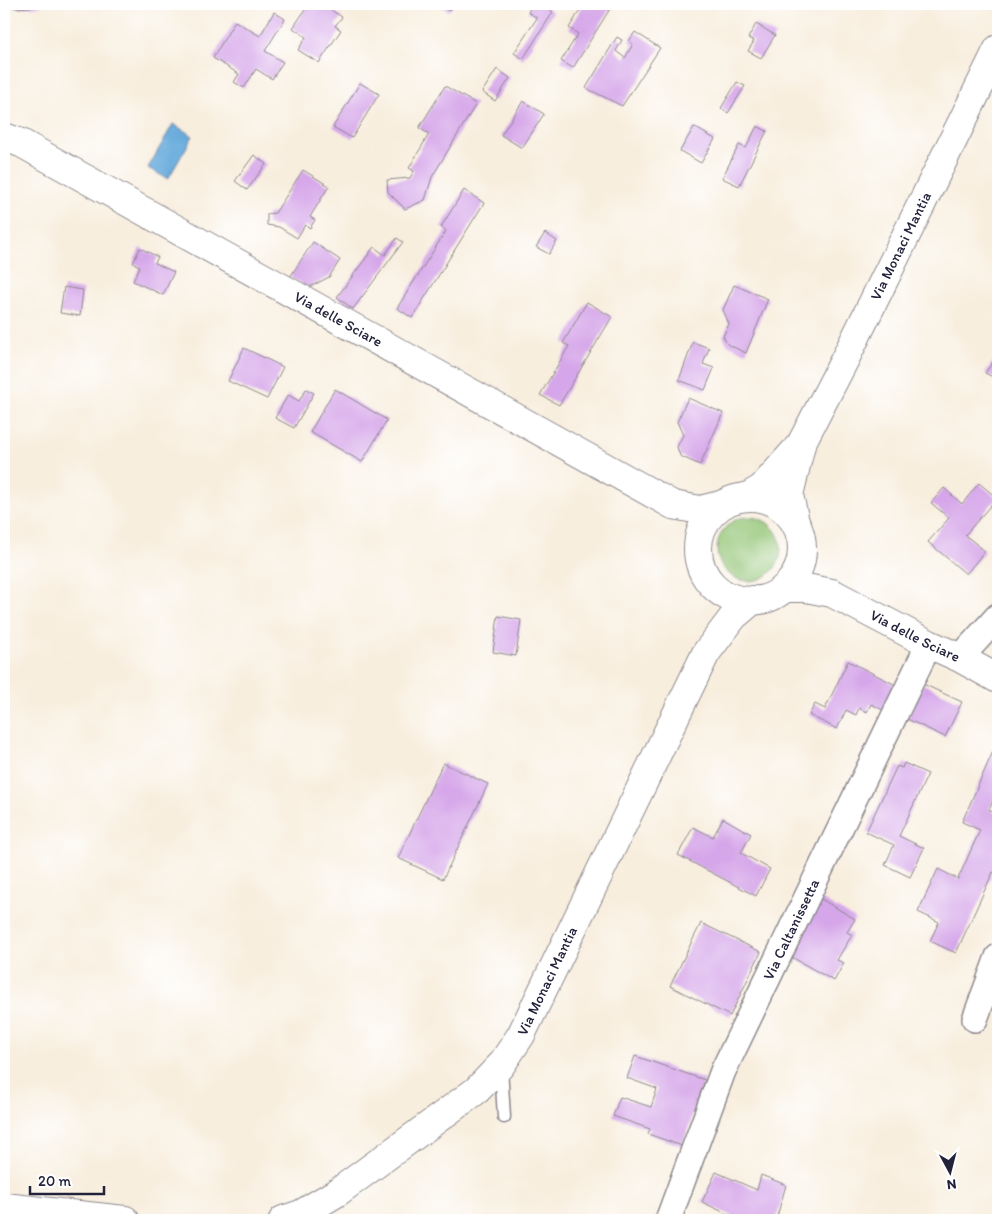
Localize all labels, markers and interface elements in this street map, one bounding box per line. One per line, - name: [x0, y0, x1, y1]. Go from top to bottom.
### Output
- street label: Via Monaci Mantia: [866, 188, 935, 303]
- street label: Via delle Sciare: [291, 288, 386, 351]
- street label: Via delle Sciare: [867, 606, 963, 666]
- street label: Via Caltanissetta: [759, 876, 823, 983]
- street label: Via Monaci Mantia: [513, 923, 581, 1038]
- north arrow: [924, 1146, 974, 1196]
- scale bar: [30, 1164, 104, 1196]
- text: 20 m: [38, 1172, 72, 1190]
- text: N: [946, 1175, 957, 1193]

